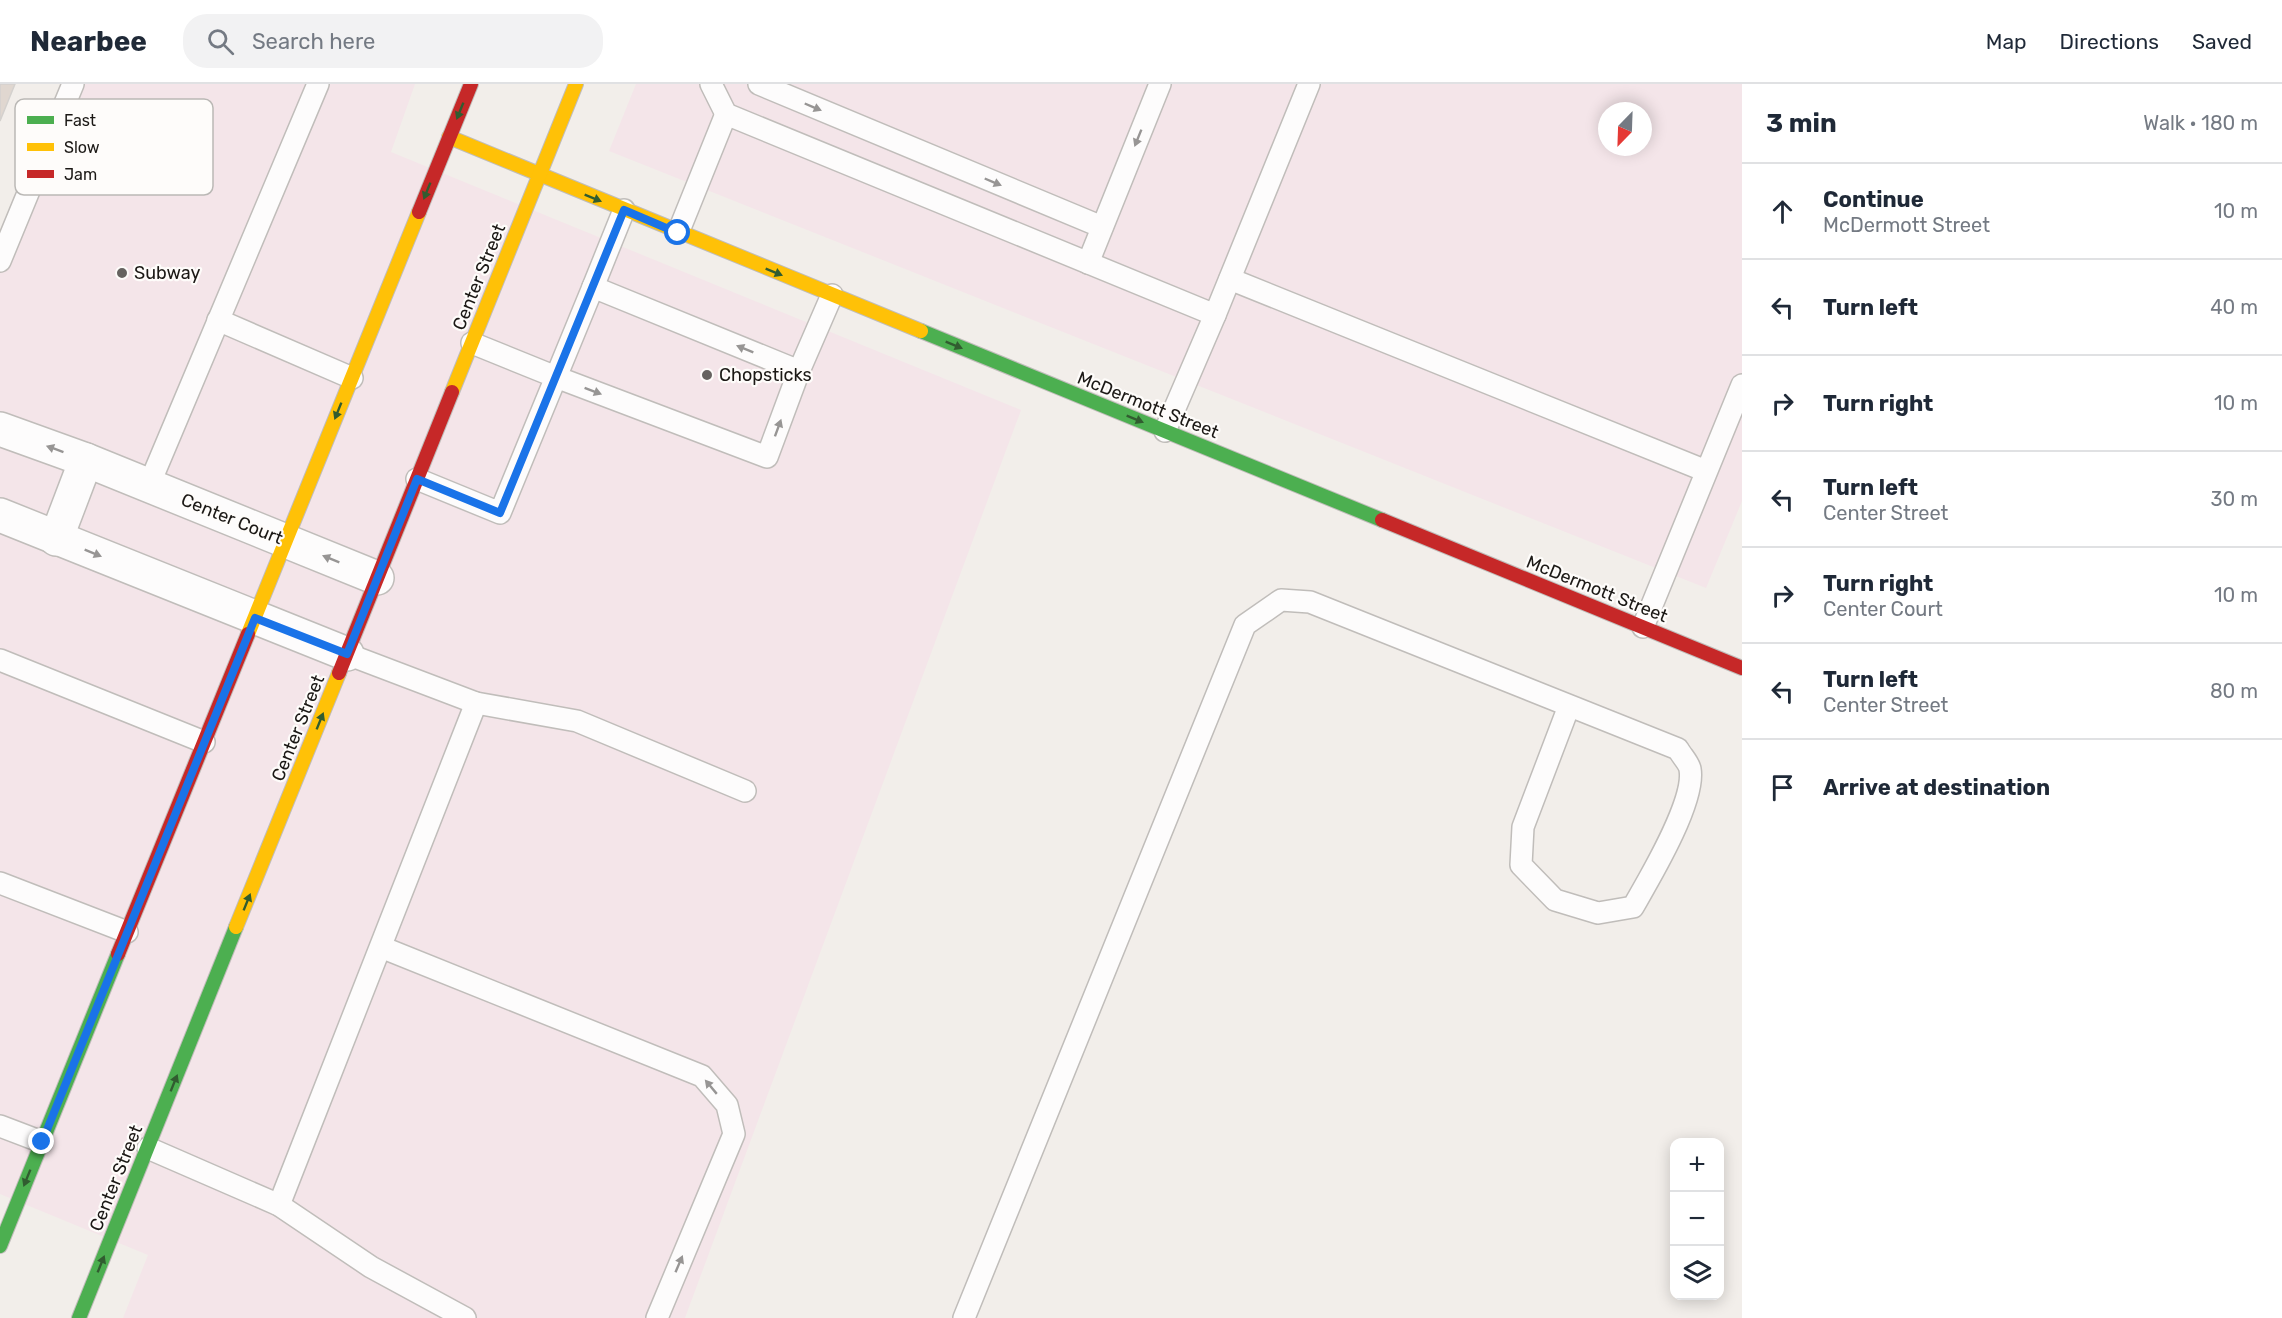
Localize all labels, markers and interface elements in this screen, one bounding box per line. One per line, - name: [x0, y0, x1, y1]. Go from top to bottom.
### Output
- search box: [183, 14, 603, 68]
- text: Nearbee: [30, 25, 147, 58]
- icon: search: [204, 25, 237, 58]
- text: Search here: [252, 28, 375, 55]
- text: Map: [1986, 29, 2027, 54]
- text: Directions: [2060, 29, 2159, 54]
- text: Saved: [2192, 29, 2252, 54]
- legend: [15, 99, 213, 195]
- one-way arrow: [455, 102, 465, 120]
- one-way arrow: [805, 102, 822, 111]
- north arrow: [1598, 102, 1652, 156]
- text: 3 min: [1766, 108, 1837, 139]
- text: Fast: [64, 111, 96, 130]
- text: Walk · 180 m: [2143, 111, 2258, 135]
- one-way arrow: [1133, 129, 1142, 147]
- text: Slow: [64, 138, 100, 157]
- text: Jam: [64, 165, 97, 184]
- one-way arrow: [985, 177, 1003, 187]
- one-way arrow: [422, 183, 432, 201]
- text: Continue: [1823, 186, 1924, 213]
- one-way arrow: [585, 193, 603, 203]
- icon: ahead: [1766, 195, 1799, 228]
- text: 10 m: [2214, 199, 2258, 223]
- text: McDermott Street: [1823, 213, 1990, 237]
- route start: [664, 219, 690, 245]
- street label: Center Street: [448, 221, 510, 333]
- place label: Subway: [134, 262, 200, 284]
- marker: Subway: [115, 266, 129, 280]
- one-way arrow: [765, 267, 783, 277]
- icon: left: [1766, 291, 1799, 324]
- text: Turn left: [1823, 294, 1918, 321]
- text: 40 m: [2210, 295, 2258, 319]
- one-way arrow: [946, 340, 964, 350]
- one-way arrow: [736, 344, 754, 353]
- place label: Chopsticks: [719, 364, 812, 386]
- street label: McDermott Street: [1074, 367, 1222, 443]
- marker: Chopsticks: [700, 368, 714, 382]
- one-way arrow: [585, 386, 603, 396]
- icon: right: [1766, 387, 1799, 420]
- text: Turn right: [1823, 390, 1933, 417]
- text: 10 m: [2214, 391, 2258, 415]
- one-way arrow: [333, 402, 342, 420]
- one-way arrow: [1126, 415, 1144, 424]
- one-way arrow: [773, 419, 783, 437]
- one-way arrow: [46, 444, 64, 454]
- text: Turn left: [1823, 474, 1918, 501]
- icon: left: [1766, 483, 1799, 516]
- text: 30 m: [2211, 487, 2258, 511]
- street label: Center Court: [178, 489, 286, 549]
- text: Center Street: [1823, 501, 1948, 525]
- one-way arrow: [84, 549, 102, 558]
- street label: McDermott Street: [1523, 551, 1671, 627]
- one-way arrow: [322, 554, 340, 563]
- text: Turn right: [1823, 570, 1933, 597]
- icon: right: [1766, 579, 1799, 612]
- text: 10 m: [2214, 583, 2258, 607]
- text: Center Court: [1823, 597, 1943, 621]
- text: Turn left: [1823, 666, 1918, 693]
- street label: Center Street: [267, 672, 329, 784]
- icon: left: [1766, 675, 1799, 708]
- text: 80 m: [2210, 679, 2258, 703]
- text: Center Street: [1823, 693, 1948, 717]
- one-way arrow: [316, 712, 325, 730]
- icon: arrive: [1766, 771, 1799, 804]
- text: Arrive at destination: [1823, 774, 2050, 801]
- one-way arrow: [243, 893, 252, 911]
- one-way arrow: [170, 1074, 179, 1092]
- one-way arrow: [705, 1080, 718, 1095]
- street label: Center Street: [85, 1122, 147, 1234]
- route end: [28, 1128, 54, 1154]
- map controls: [1670, 1138, 1724, 1300]
- button: +: [1670, 1138, 1724, 1192]
- one-way arrow: [22, 1169, 32, 1187]
- button: −: [1670, 1192, 1724, 1246]
- button: layers: [1670, 1246, 1724, 1300]
- one-way arrow: [96, 1254, 106, 1272]
- one-way arrow: [675, 1255, 684, 1273]

